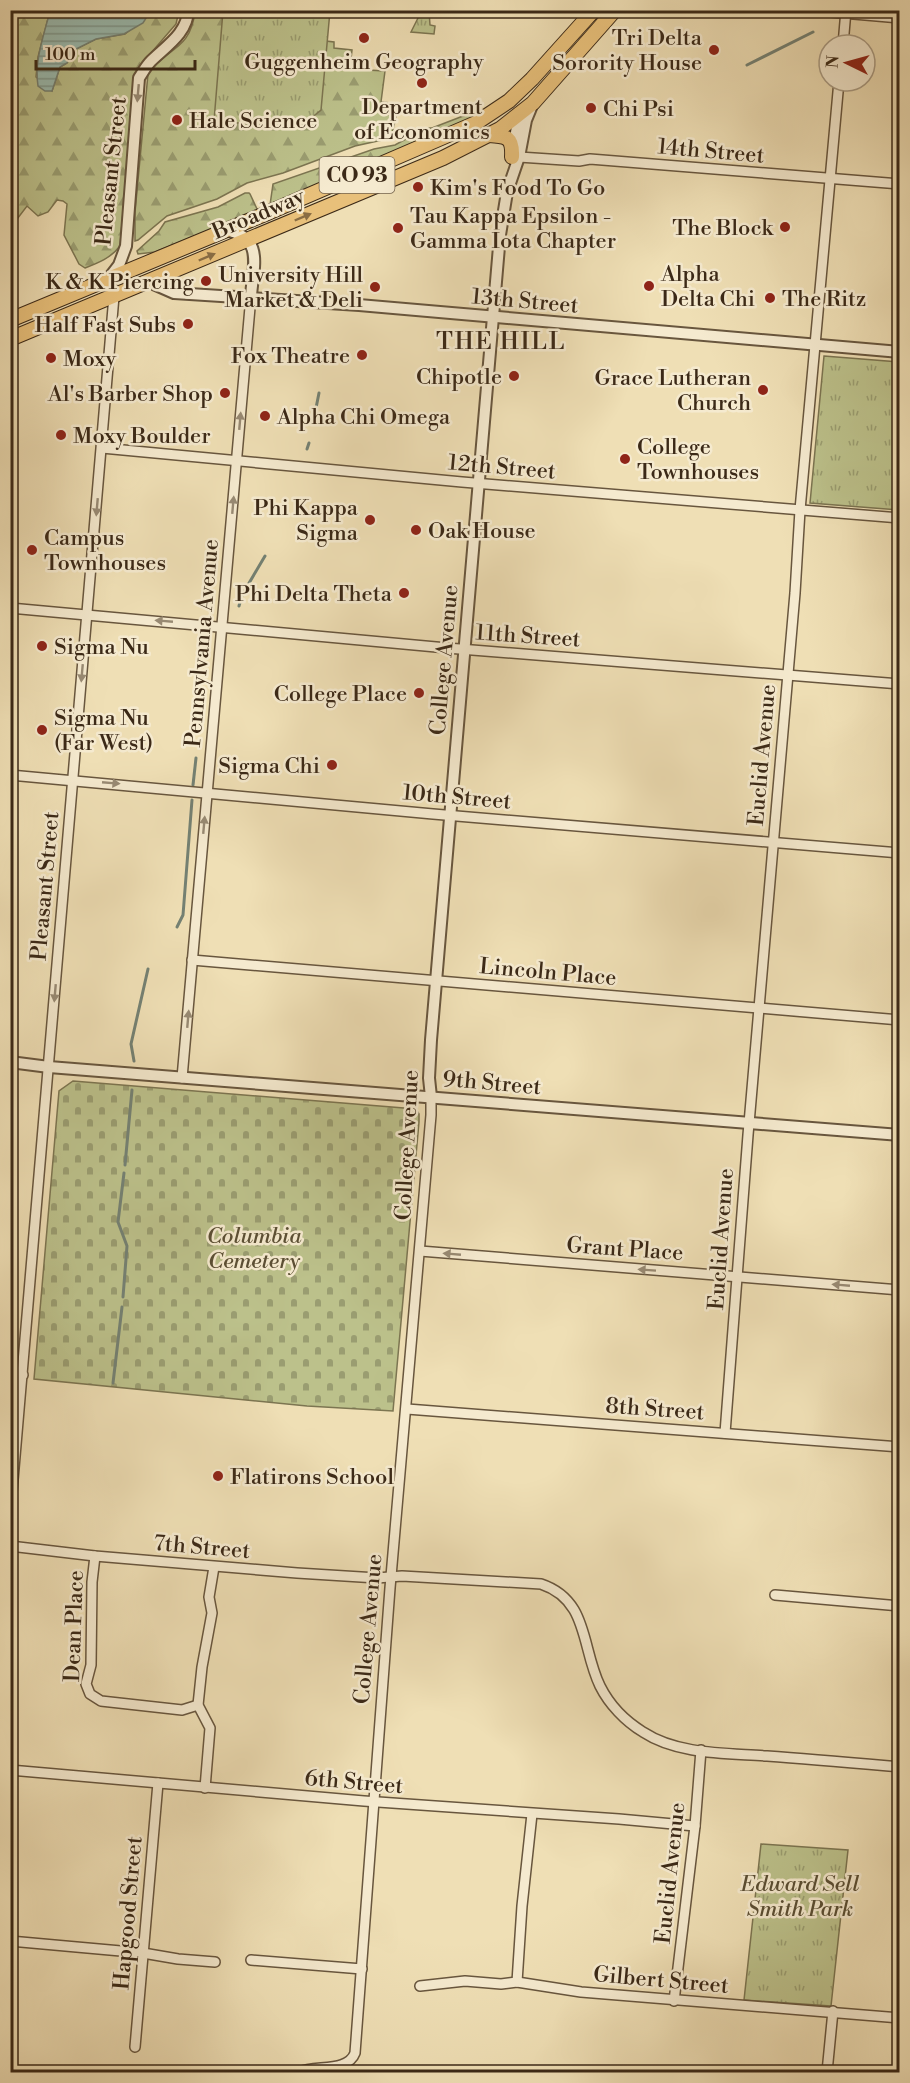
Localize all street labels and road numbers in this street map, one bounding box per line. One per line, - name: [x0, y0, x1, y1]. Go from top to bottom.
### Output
- street label: Pleasant Street: [90, 95, 133, 247]
- street label: 14th Street: [656, 133, 766, 170]
- road number: CO 93: [320, 157, 394, 193]
- street label: Broadway: [207, 183, 309, 246]
- street label: 13th Street: [470, 283, 580, 320]
- street label: 12th Street: [447, 449, 557, 486]
- street label: Pennsylvania Avenue: [180, 538, 225, 748]
- street label: College Avenue: [424, 584, 465, 736]
- street label: 11th Street: [475, 619, 581, 654]
- street label: Euclid Avenue: [743, 683, 782, 827]
- street label: 10th Street: [401, 779, 512, 816]
- street label: Pleasant Street: [26, 810, 65, 962]
- street label: Lincoln Place: [478, 953, 618, 992]
- street label: 9th Street: [441, 1066, 542, 1101]
- street label: College Avenue: [390, 1069, 425, 1221]
- street label: Euclid Avenue: [703, 1167, 740, 1311]
- street label: Grant Place: [566, 1232, 684, 1267]
- street label: 8th Street: [605, 1393, 705, 1426]
- street label: 7th Street: [153, 1530, 251, 1565]
- street label: College Avenue: [348, 1553, 389, 1705]
- street label: Dean Place: [59, 1570, 90, 1682]
- street label: 6th Street: [303, 1765, 404, 1800]
- street label: Euclid Avenue: [650, 1801, 691, 1945]
- street label: Hapgood Street: [108, 1835, 149, 1991]
- street label: Gilbert Street: [592, 1961, 730, 2000]

